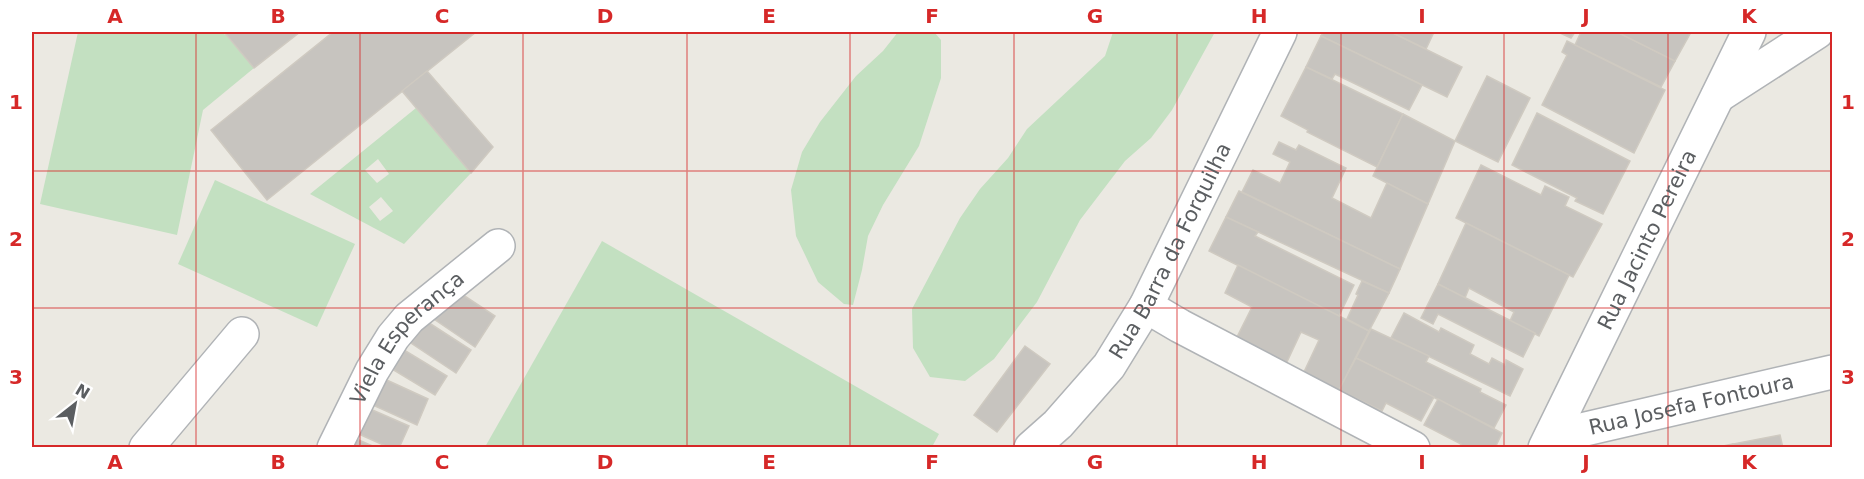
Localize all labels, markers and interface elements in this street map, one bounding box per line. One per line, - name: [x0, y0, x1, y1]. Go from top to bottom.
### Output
- text: A: [107, 4, 123, 28]
- text: B: [270, 4, 286, 28]
- text: C: [435, 4, 449, 28]
- text: D: [597, 4, 613, 28]
- text: E: [762, 4, 776, 28]
- text: F: [925, 4, 939, 28]
- text: G: [1087, 4, 1103, 28]
- text: H: [1251, 4, 1267, 28]
- text: I: [1418, 4, 1426, 28]
- text: J: [1580, 4, 1590, 28]
- text: K: [1741, 4, 1758, 28]
- text: 1: [9, 90, 23, 114]
- text: 1: [1841, 90, 1855, 114]
- street label: Rua Barra da Forquilha: [1104, 139, 1236, 363]
- street label: Rua Jacinto Pereira: [1593, 146, 1701, 334]
- text: 2: [9, 227, 23, 251]
- text: 2: [1841, 227, 1855, 251]
- street label: Viela Esperança: [345, 266, 469, 408]
- text: 3: [9, 365, 23, 389]
- text: 3: [1841, 365, 1855, 389]
- street label: Rua Josefa Fontoura: [1586, 369, 1796, 440]
- north arrow: [45, 374, 105, 434]
- text: N: [72, 380, 93, 403]
- text: A: [107, 450, 123, 474]
- text: B: [270, 450, 286, 474]
- text: C: [435, 450, 449, 474]
- text: D: [597, 450, 613, 474]
- text: E: [762, 450, 776, 474]
- text: F: [925, 450, 939, 474]
- text: G: [1087, 450, 1103, 474]
- text: H: [1251, 450, 1267, 474]
- text: I: [1418, 450, 1426, 474]
- text: J: [1580, 450, 1590, 474]
- text: K: [1741, 450, 1758, 474]

